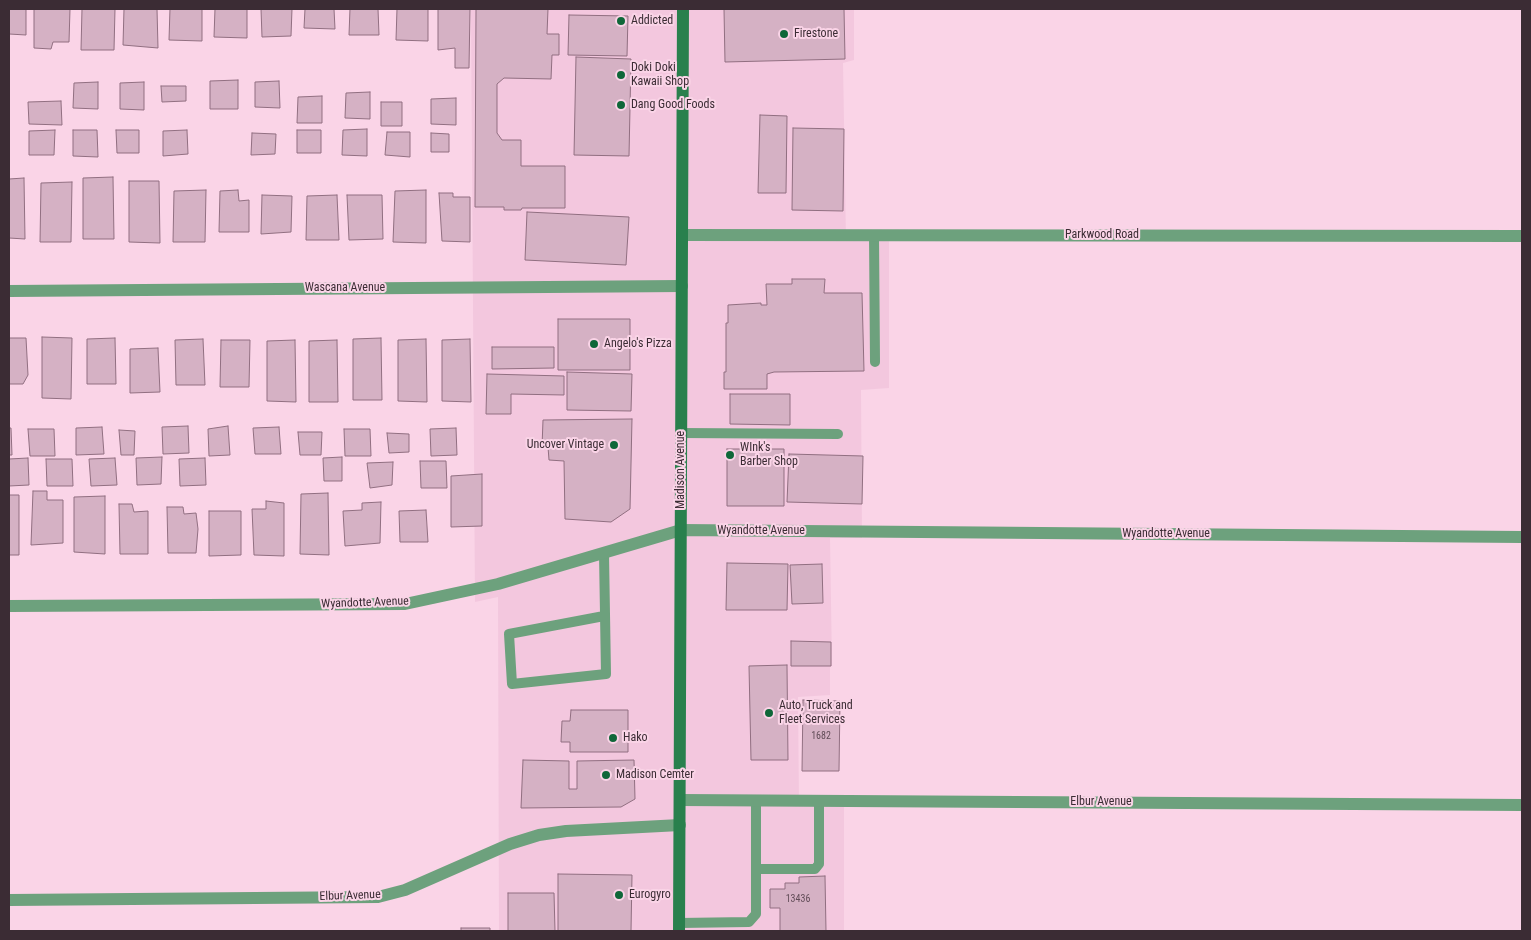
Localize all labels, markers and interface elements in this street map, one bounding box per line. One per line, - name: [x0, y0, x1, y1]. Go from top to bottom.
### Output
- place label: Addicted: [631, 14, 673, 28]
- marker: Addicted: [615, 15, 627, 27]
- place label: Firestone: [794, 27, 838, 41]
- marker: Firestone: [778, 28, 790, 40]
- place label: Doki Doki Kawaii Shop: [631, 61, 689, 89]
- marker: Doki Doki Kawaii Shop: [615, 69, 627, 81]
- place label: Dang Good Foods: [631, 98, 715, 112]
- marker: Dang Good Foods: [615, 99, 627, 111]
- street label: Parkwood Road: [1065, 228, 1139, 242]
- street label: Wascana Avenue: [305, 281, 385, 295]
- place label: Angelo's Pizza: [604, 337, 672, 351]
- marker: Angelo's Pizza: [588, 338, 600, 350]
- street label: Madison Avenue: [674, 431, 688, 509]
- place label: Uncover Vintage: [527, 438, 604, 452]
- marker: Uncover Vintage: [608, 439, 620, 451]
- place label: WInk's Barber Shop: [740, 441, 798, 469]
- marker: WInk's Barber Shop: [724, 449, 736, 461]
- street label: Wyandotte Avenue: [717, 524, 805, 538]
- street label: Wyandotte Avenue: [1122, 527, 1210, 541]
- street label: Wyandotte Avenue: [321, 594, 409, 612]
- place label: Auto, Truck and Fleet Services: [779, 699, 853, 727]
- marker: Auto, Truck and Fleet Services: [763, 707, 775, 719]
- house number: 1682: [811, 730, 831, 742]
- place label: Hako: [623, 731, 648, 745]
- marker: Hako: [607, 732, 619, 744]
- place label: Madison Cemter: [616, 768, 694, 782]
- marker: Madison Cemter: [600, 769, 612, 781]
- street label: Elbur Avenue: [1070, 795, 1132, 809]
- street label: Elbur Avenue: [319, 888, 381, 904]
- place label: Eurogyro: [629, 888, 671, 902]
- marker: Eurogyro: [613, 889, 625, 901]
- house number: 13436: [786, 893, 810, 905]

